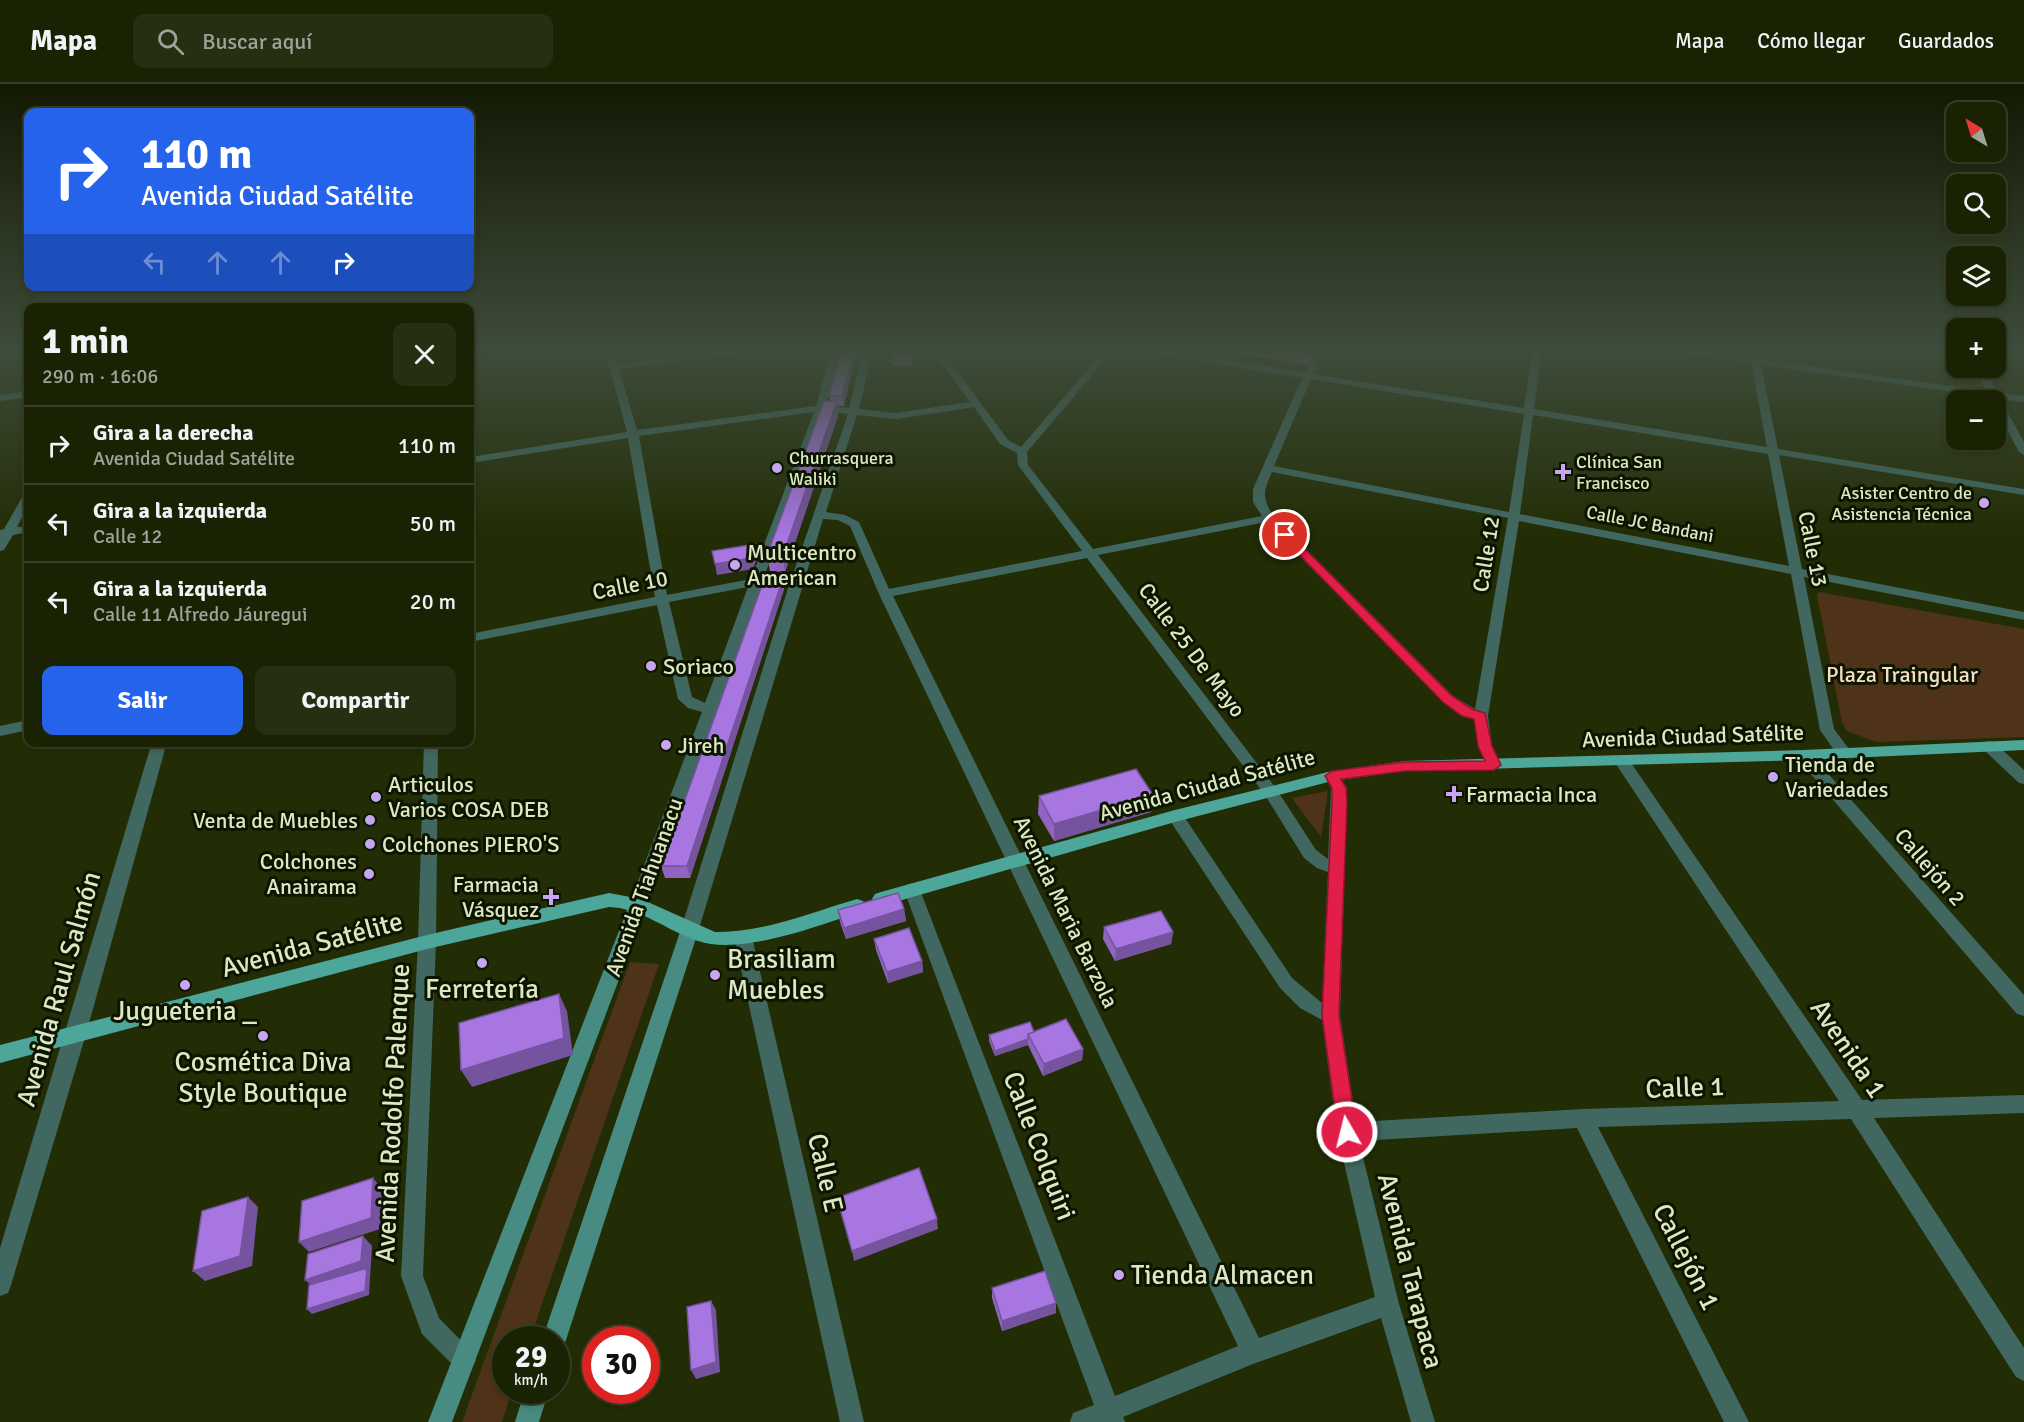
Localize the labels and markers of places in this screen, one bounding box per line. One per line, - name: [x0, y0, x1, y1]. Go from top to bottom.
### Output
- place label: Churrasquera Waliki: [789, 447, 894, 490]
- place label: Clínica San Francisco: [1576, 451, 1662, 494]
- marker: Churrasquera Waliki: [770, 461, 784, 475]
- marker: Clínica San Francisco: [1554, 463, 1572, 481]
- place label: Asister Centro de Asistencia Técnica: [1832, 482, 1972, 525]
- marker: Asister Centro de Asistencia Técnica: [1977, 496, 1991, 510]
- pin: [1259, 509, 1310, 560]
- place label: Multicentro American: [747, 539, 857, 591]
- marker: Multicentro American: [728, 558, 742, 572]
- place label: Soriaco: [663, 653, 734, 680]
- marker: Soriaco: [644, 659, 658, 673]
- place label: Jireh: [678, 732, 725, 759]
- marker: Jireh: [659, 738, 673, 752]
- place label: Tienda de Variedades: [1785, 751, 1888, 803]
- marker: Tienda de Variedades: [1766, 770, 1780, 784]
- place label: Articulos Varios COSA DEB: [388, 771, 549, 823]
- place label: Farmacia Inca: [1466, 781, 1597, 808]
- marker: Farmacia Inca: [1447, 787, 1461, 801]
- marker: Articulos Varios COSA DEB: [369, 790, 383, 804]
- place label: Venta de Muebles: [193, 807, 358, 834]
- marker: Venta de Muebles: [363, 813, 377, 827]
- place label: Colchones PIERO'S: [382, 831, 560, 858]
- marker: Colchones PIERO'S: [363, 837, 377, 851]
- place label: Colchones Anairama: [260, 848, 357, 900]
- marker: Colchones Anairama: [362, 867, 376, 881]
- place label: Farmacia Vásquez: [453, 871, 539, 923]
- marker: Farmacia Vásquez: [544, 890, 558, 904]
- place label: Brasiliam Muebles: [727, 943, 836, 1007]
- marker: Ferretería: [475, 956, 489, 970]
- marker: Brasiliam Muebles: [708, 968, 722, 982]
- place label: Ferretería: [425, 973, 539, 1006]
- marker: Jugueteria _: [178, 978, 192, 992]
- place label: Jugueteria _: [113, 995, 258, 1028]
- marker: Cosmética Diva Style Boutique: [256, 1029, 270, 1043]
- place label: Cosmética Diva Style Boutique: [175, 1046, 351, 1110]
- place label: Tienda Almacen: [1131, 1259, 1314, 1292]
- marker: Tienda Almacen: [1112, 1268, 1126, 1282]

